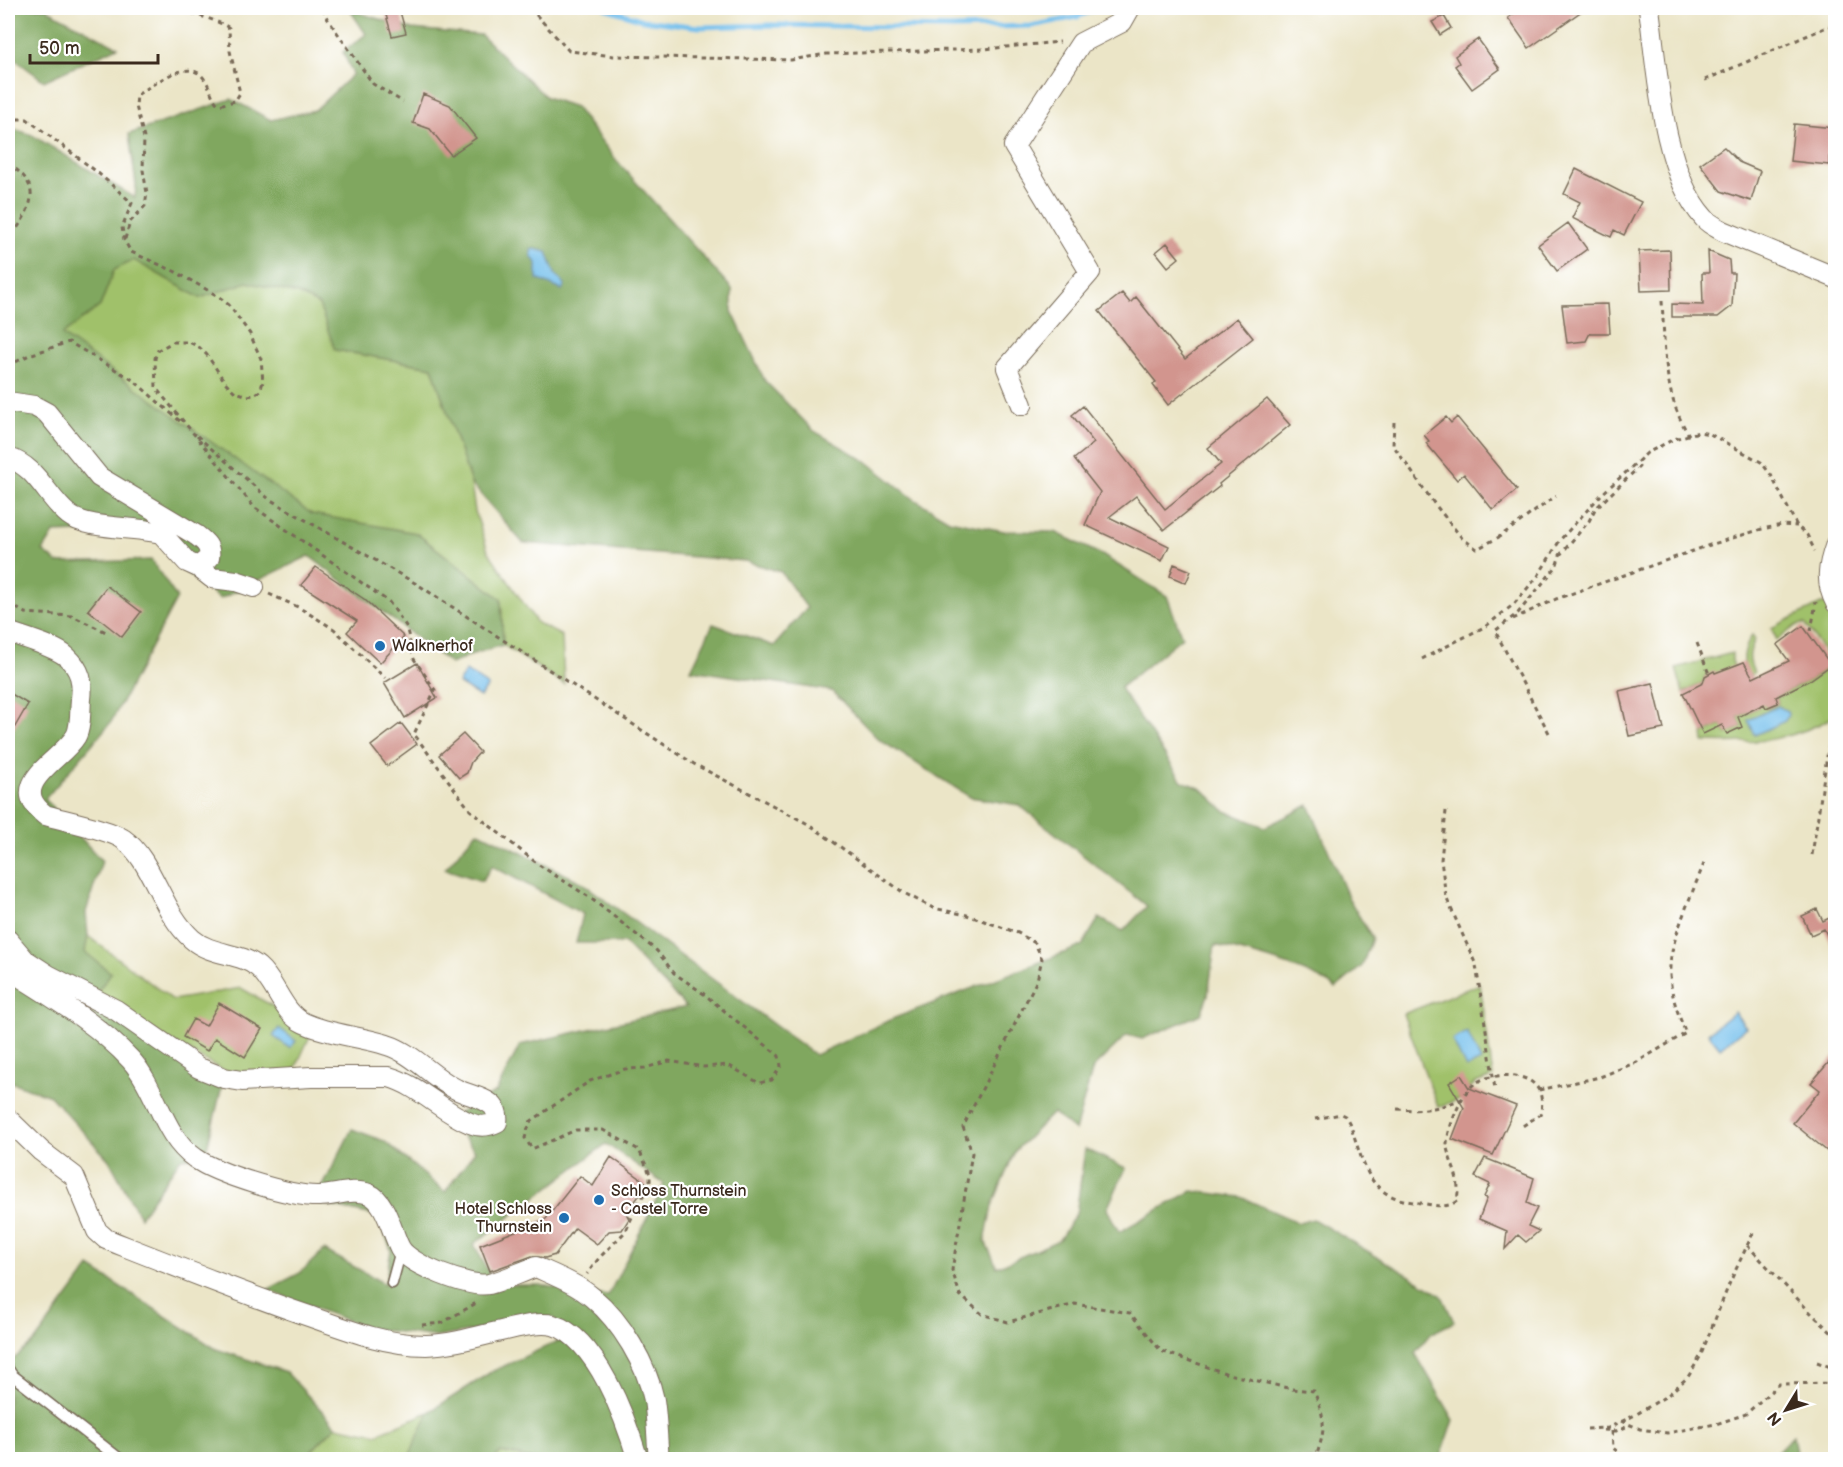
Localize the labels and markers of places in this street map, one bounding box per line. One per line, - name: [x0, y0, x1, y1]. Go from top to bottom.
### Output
- place label: Walknerhof: [392, 637, 473, 656]
- marker: Walknerhof: [373, 639, 387, 653]
- place label: Schloss Thurnstein - Castel Torre: [611, 1182, 747, 1219]
- marker: Schloss Thurnstein - Castel Torre: [592, 1193, 606, 1207]
- place label: Hotel Schloss Thurnstein: [454, 1200, 552, 1237]
- marker: Hotel Schloss Thurnstein: [557, 1211, 571, 1225]

